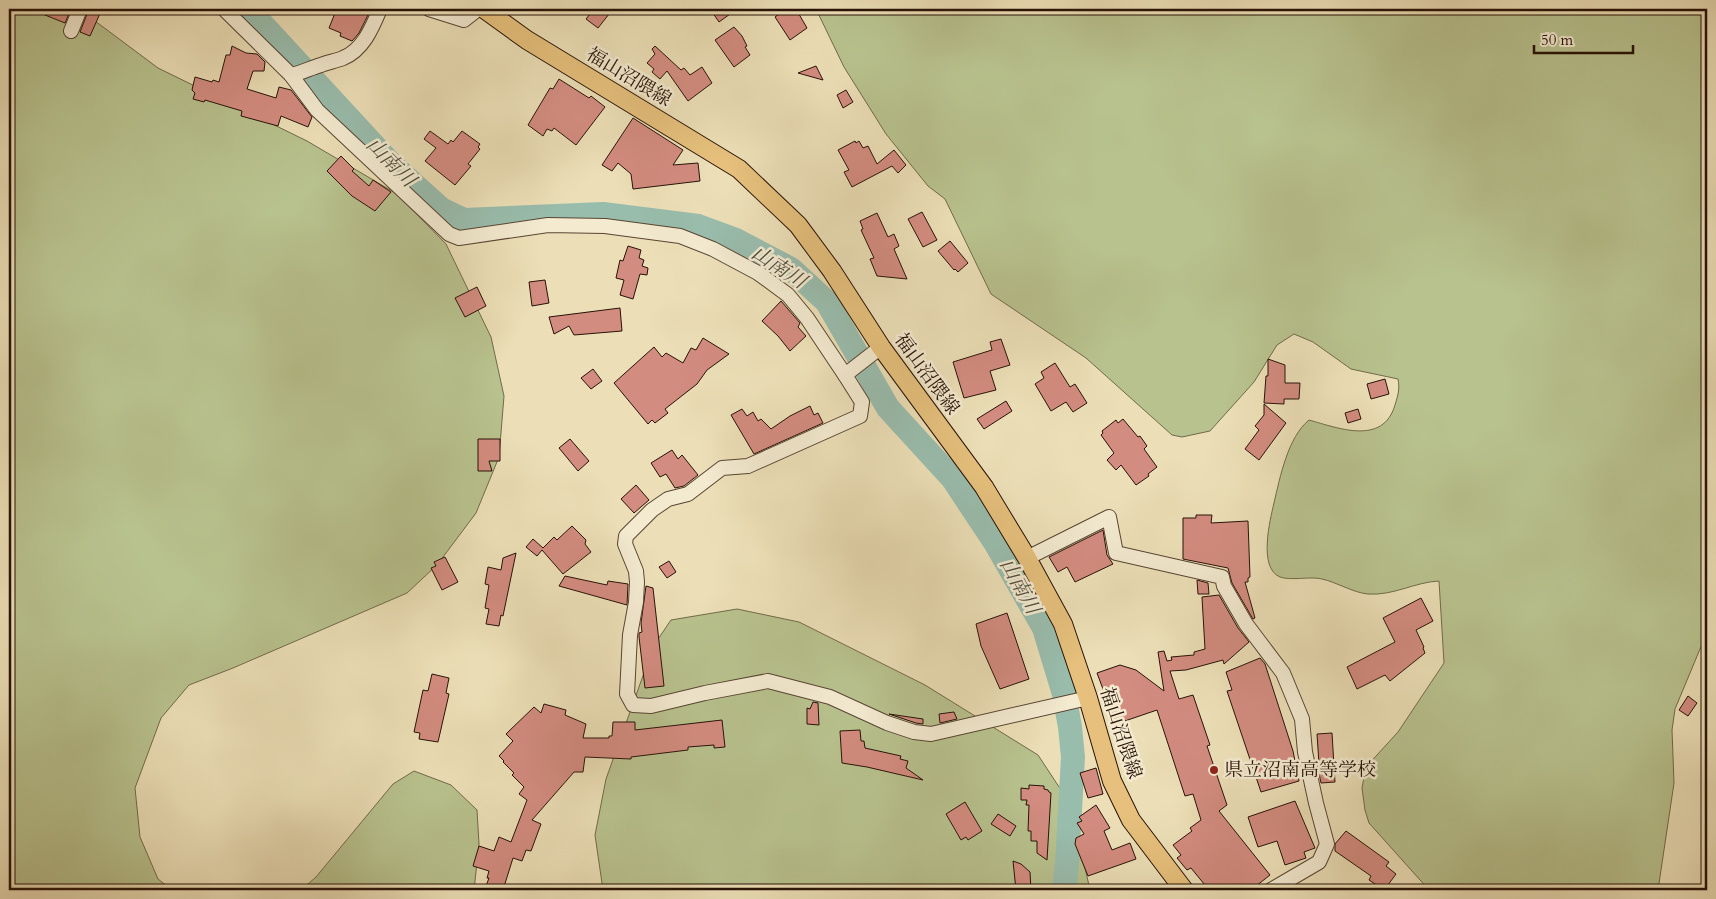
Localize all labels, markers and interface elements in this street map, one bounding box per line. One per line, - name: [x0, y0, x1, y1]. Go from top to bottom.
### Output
- scale bar: [1534, 22, 1632, 54]
- text: 50 m: [1541, 30, 1573, 50]
- street label: 福山沼隈線: [582, 41, 676, 113]
- water label: 山南川: [360, 131, 423, 194]
- water label: 山南川: [746, 239, 813, 296]
- street label: 福山沼隈線: [889, 328, 965, 420]
- water label: 山南川: [994, 553, 1047, 621]
- street label: 福山沼隈線: [1094, 684, 1148, 782]
- place label: 県立沼南高等学校: [1224, 757, 1376, 783]
- marker: 県立沼南高等学校: [1208, 764, 1220, 776]

